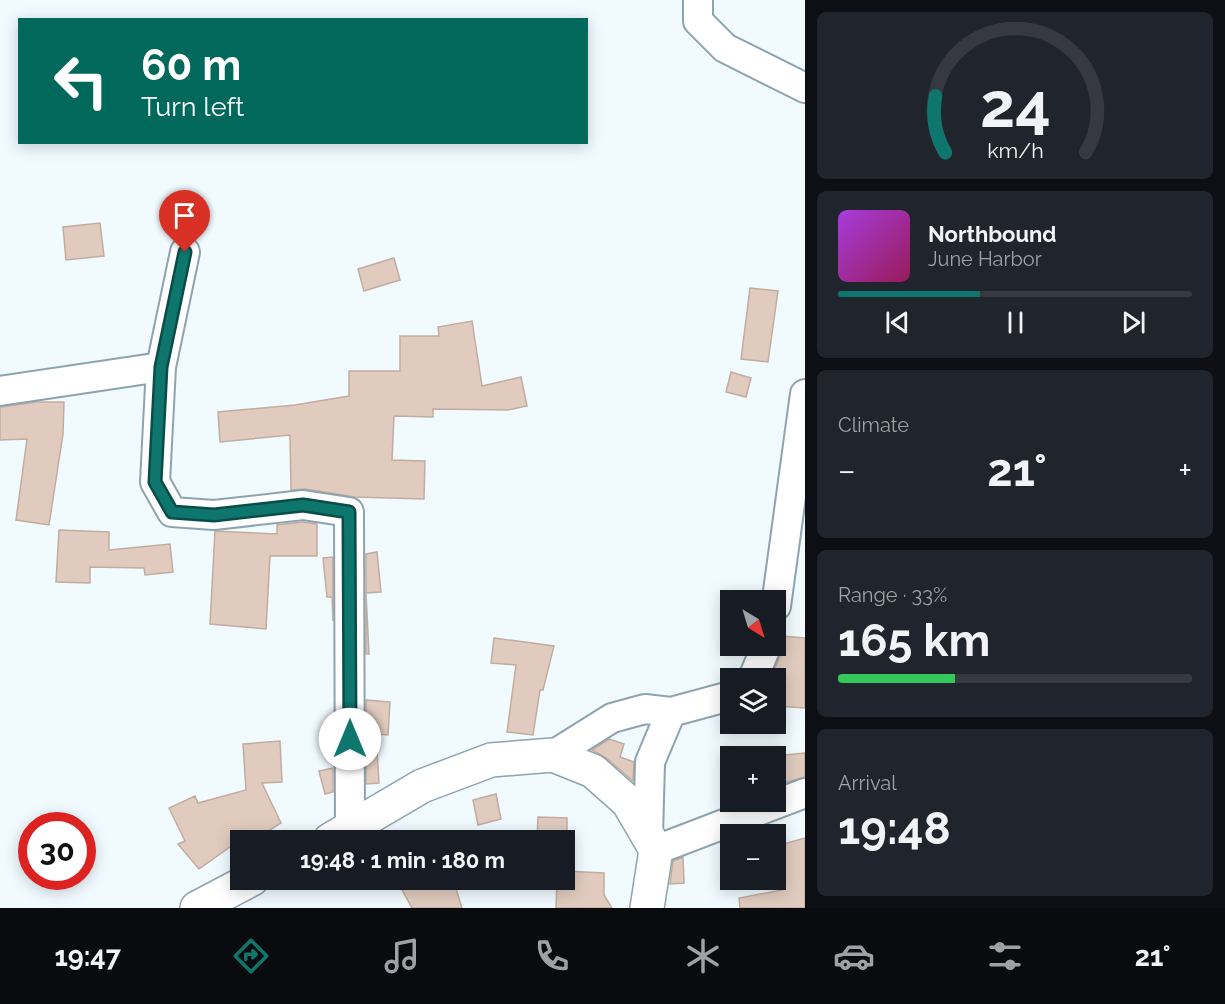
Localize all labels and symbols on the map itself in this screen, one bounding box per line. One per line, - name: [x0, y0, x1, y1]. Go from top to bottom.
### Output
- pin: [159, 190, 210, 252]
- north arrow: [720, 590, 786, 656]
- position arrow: [318, 707, 382, 771]
- speed limit sign: 30: [18, 812, 96, 890]

